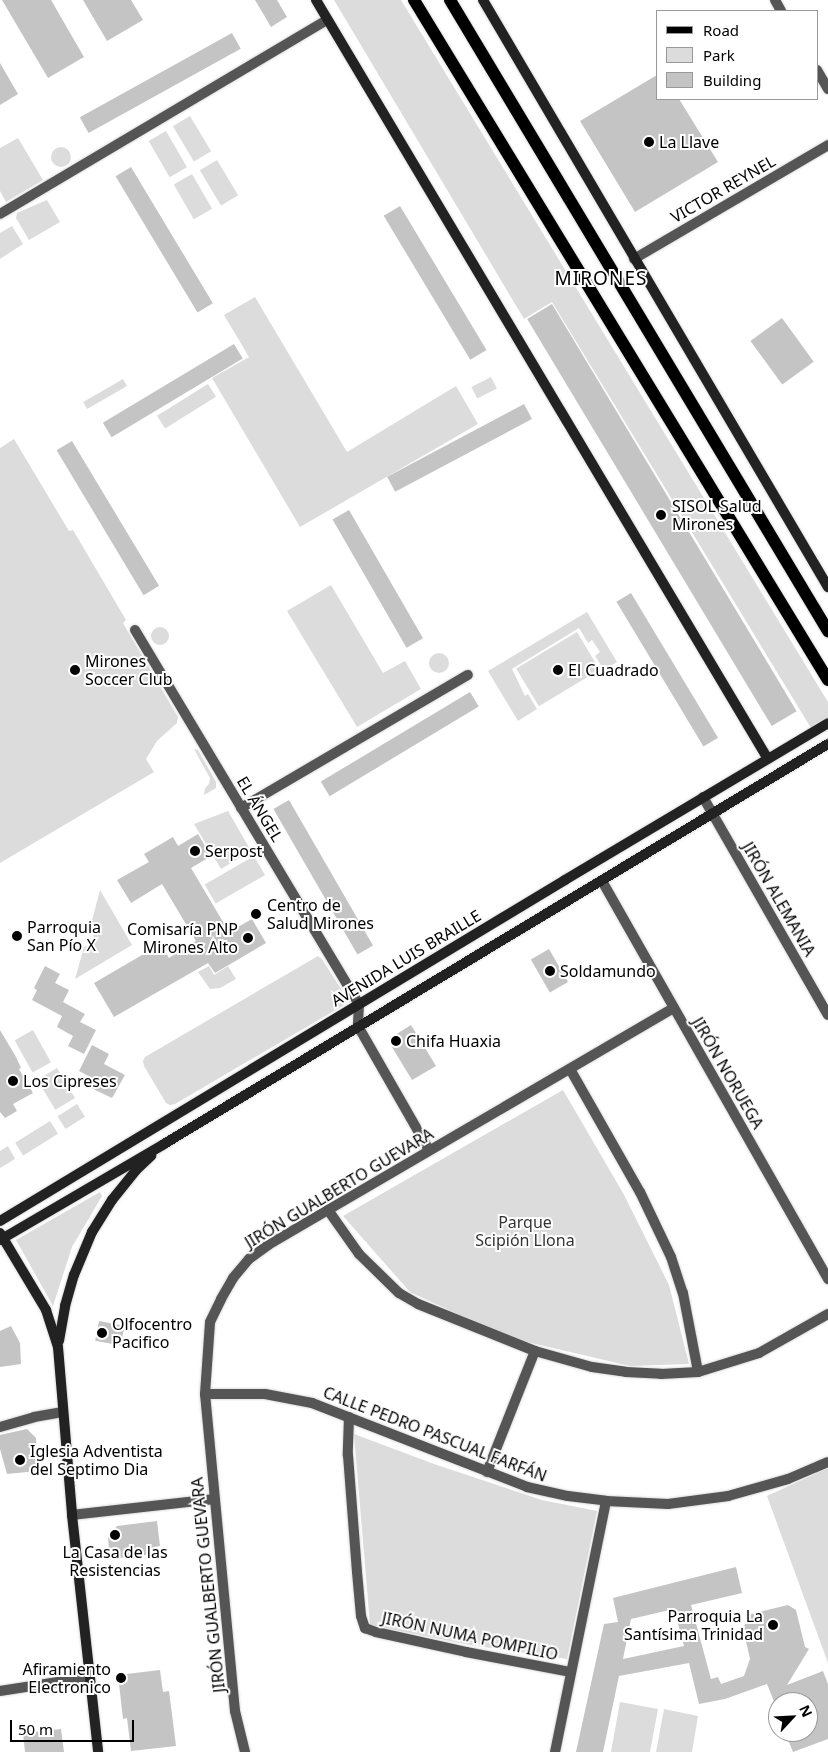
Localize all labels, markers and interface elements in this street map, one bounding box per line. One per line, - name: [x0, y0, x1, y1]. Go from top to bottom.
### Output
- legend: [656, 10, 818, 100]
- text: Road: [703, 20, 739, 40]
- text: Park: [703, 45, 735, 65]
- text: Building: [703, 70, 761, 90]
- place label: La Llave: [659, 132, 719, 152]
- marker: La Llave: [643, 136, 655, 148]
- street label: VICTOR REYNEL: [667, 151, 779, 227]
- district label: MIRONES: [554, 268, 648, 290]
- place label: SISOL Salud Mirones: [672, 496, 762, 534]
- marker: SISOL Salud Mirones: [654, 508, 668, 522]
- place label: Mirones Soccer Club: [85, 651, 173, 689]
- place label: El Cuadrado: [568, 660, 659, 680]
- marker: Mirones Soccer Club: [69, 664, 81, 676]
- marker: El Cuadrado: [552, 664, 564, 676]
- street label: EL ÁNGEL: [233, 773, 287, 845]
- street label: JIRÓN ALEMANIA: [739, 839, 819, 959]
- place label: Serpost: [205, 841, 262, 861]
- marker: Serpost: [189, 845, 201, 857]
- place label: Centro de Salud Mirones: [267, 895, 374, 933]
- street label: AVENIDA LUIS BRAILLE: [328, 906, 484, 1010]
- marker: Centro de Salud Mirones: [249, 907, 263, 921]
- place label: Parroquia San Pío X: [27, 917, 101, 955]
- place label: Comisaría PNP Mirones Alto: [127, 919, 238, 957]
- marker: Parroquia San Pío X: [11, 930, 23, 942]
- marker: Comisaría PNP Mirones Alto: [242, 932, 254, 944]
- place label: Soldamundo: [560, 961, 656, 981]
- marker: Soldamundo: [544, 965, 556, 977]
- street label: JIRÓN NORUEGA: [688, 1014, 768, 1132]
- place label: Chifa Huaxia: [406, 1031, 501, 1051]
- marker: Chifa Huaxia: [390, 1035, 402, 1047]
- place label: Los Cipreses: [23, 1071, 117, 1091]
- marker: Los Cipreses: [7, 1075, 19, 1087]
- street label: JIRÓN GUALBERTO GUEVARA: [241, 1124, 437, 1252]
- park label: Parque Scipión Llona: [475, 1212, 575, 1250]
- place label: Olfocentro Pacifico: [112, 1314, 192, 1352]
- marker: Olfocentro Pacifico: [96, 1327, 108, 1339]
- street label: CALLE PEDRO PASCUAL FARFÁN: [321, 1382, 549, 1486]
- place label: Iglesia Adventista del Septimo Dia: [30, 1441, 163, 1479]
- marker: Iglesia Adventista del Septimo Dia: [14, 1454, 26, 1466]
- street label: JIRÓN GUALBERTO GUEVARA: [187, 1476, 229, 1694]
- marker: La Casa de las Resistencias: [109, 1529, 121, 1541]
- place label: La Casa de las Resistencias: [62, 1542, 168, 1580]
- place label: Parroquia La Santísima Trinidad: [624, 1606, 763, 1644]
- street label: JIRÓN NUMA POMPILIO: [380, 1608, 560, 1664]
- marker: Parroquia La Santísima Trinidad: [767, 1619, 779, 1631]
- place label: Afiramiento Electronico: [22, 1659, 111, 1697]
- marker: Afiramiento Electronico: [115, 1672, 127, 1684]
- north arrow: [768, 1692, 818, 1742]
- text: N: [795, 1702, 817, 1720]
- scale bar: [12, 1710, 136, 1742]
- text: 50 m: [18, 1719, 53, 1739]

